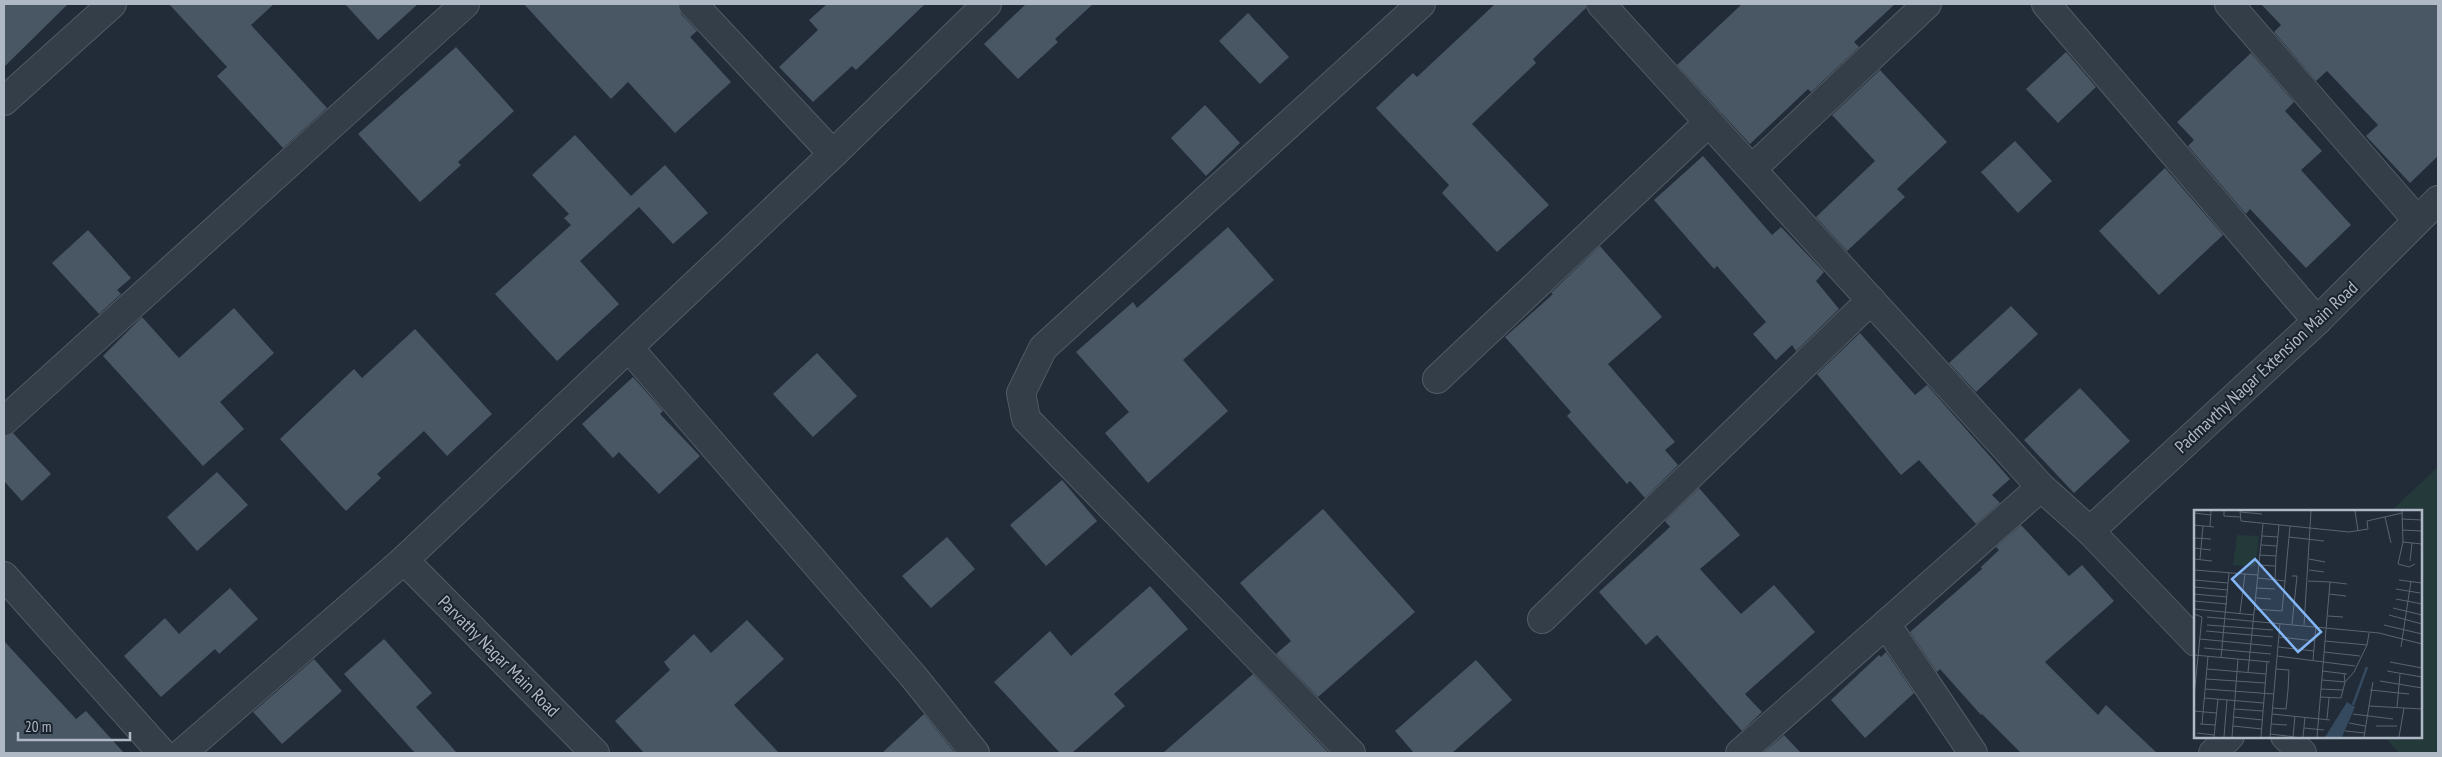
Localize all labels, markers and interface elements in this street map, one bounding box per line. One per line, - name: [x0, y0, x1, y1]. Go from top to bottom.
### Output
- street label: Padmavthy Nagar Extension Main Road: [2170, 276, 2362, 458]
- inset map: [2194, 510, 2422, 737]
- street label: Parvathy Nagar Main Road: [433, 590, 565, 722]
- scale bar: [18, 710, 130, 742]
- text: 20 m: [25, 717, 51, 736]

